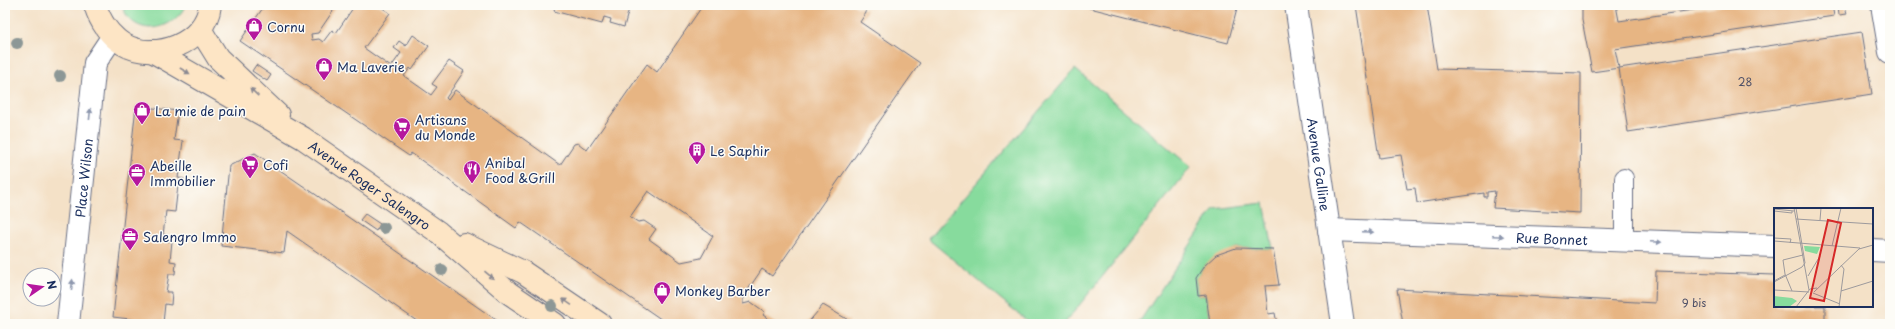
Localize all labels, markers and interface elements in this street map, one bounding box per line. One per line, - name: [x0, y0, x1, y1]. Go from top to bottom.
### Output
- shop icon: Cornu: [244, 16, 264, 41]
- place label: Cornu: [267, 17, 305, 36]
- shop icon: Ma Laverie: [314, 56, 334, 81]
- place label: Ma Laverie: [337, 57, 405, 76]
- one-way arrow: [179, 68, 191, 75]
- house number: 28: [1738, 73, 1752, 90]
- one-way arrow: [249, 87, 259, 97]
- shop icon: La mie de pain: [132, 100, 152, 125]
- place label: La mie de pain: [155, 101, 246, 120]
- one-way arrow: [87, 108, 94, 120]
- place label: Artisans du Monde: [415, 110, 476, 144]
- supermarket icon: Artisans du Monde: [392, 116, 412, 141]
- street label: Avenue Galline: [1303, 116, 1336, 212]
- street label: Avenue Roger Salengro: [305, 136, 435, 234]
- street label: Place Wilson: [70, 137, 97, 218]
- building icon: Le Saphir: [687, 140, 707, 165]
- place label: Le Saphir: [710, 141, 769, 160]
- place label: Anibal Food &Grill: [485, 153, 555, 187]
- supermarket icon: Cofi: [240, 154, 260, 179]
- place label: Cofi: [263, 155, 288, 174]
- place label: Abeille Immobilier: [150, 156, 215, 190]
- restaurant icon: Anibal Food &Grill: [462, 159, 482, 184]
- office icon: Abeille Immobilier: [127, 162, 147, 187]
- inset map: [1774, 208, 1873, 307]
- office icon: Salengro Immo: [120, 226, 140, 251]
- place label: Salengro Immo: [143, 227, 236, 246]
- street label: Rue Bonnet: [1516, 227, 1588, 249]
- one-way arrow: [1362, 228, 1374, 235]
- one-way arrow: [1492, 233, 1504, 240]
- one-way arrow: [1650, 239, 1663, 245]
- north arrow: [22, 267, 62, 307]
- one-way arrow: [484, 271, 494, 280]
- text: N: [43, 278, 62, 291]
- one-way arrow: [69, 279, 76, 291]
- shop icon: Monkey Barber: [652, 280, 672, 305]
- place label: Monkey Barber: [675, 281, 771, 300]
- house number: 9 bis: [1682, 294, 1706, 311]
- one-way arrow: [562, 298, 573, 306]

